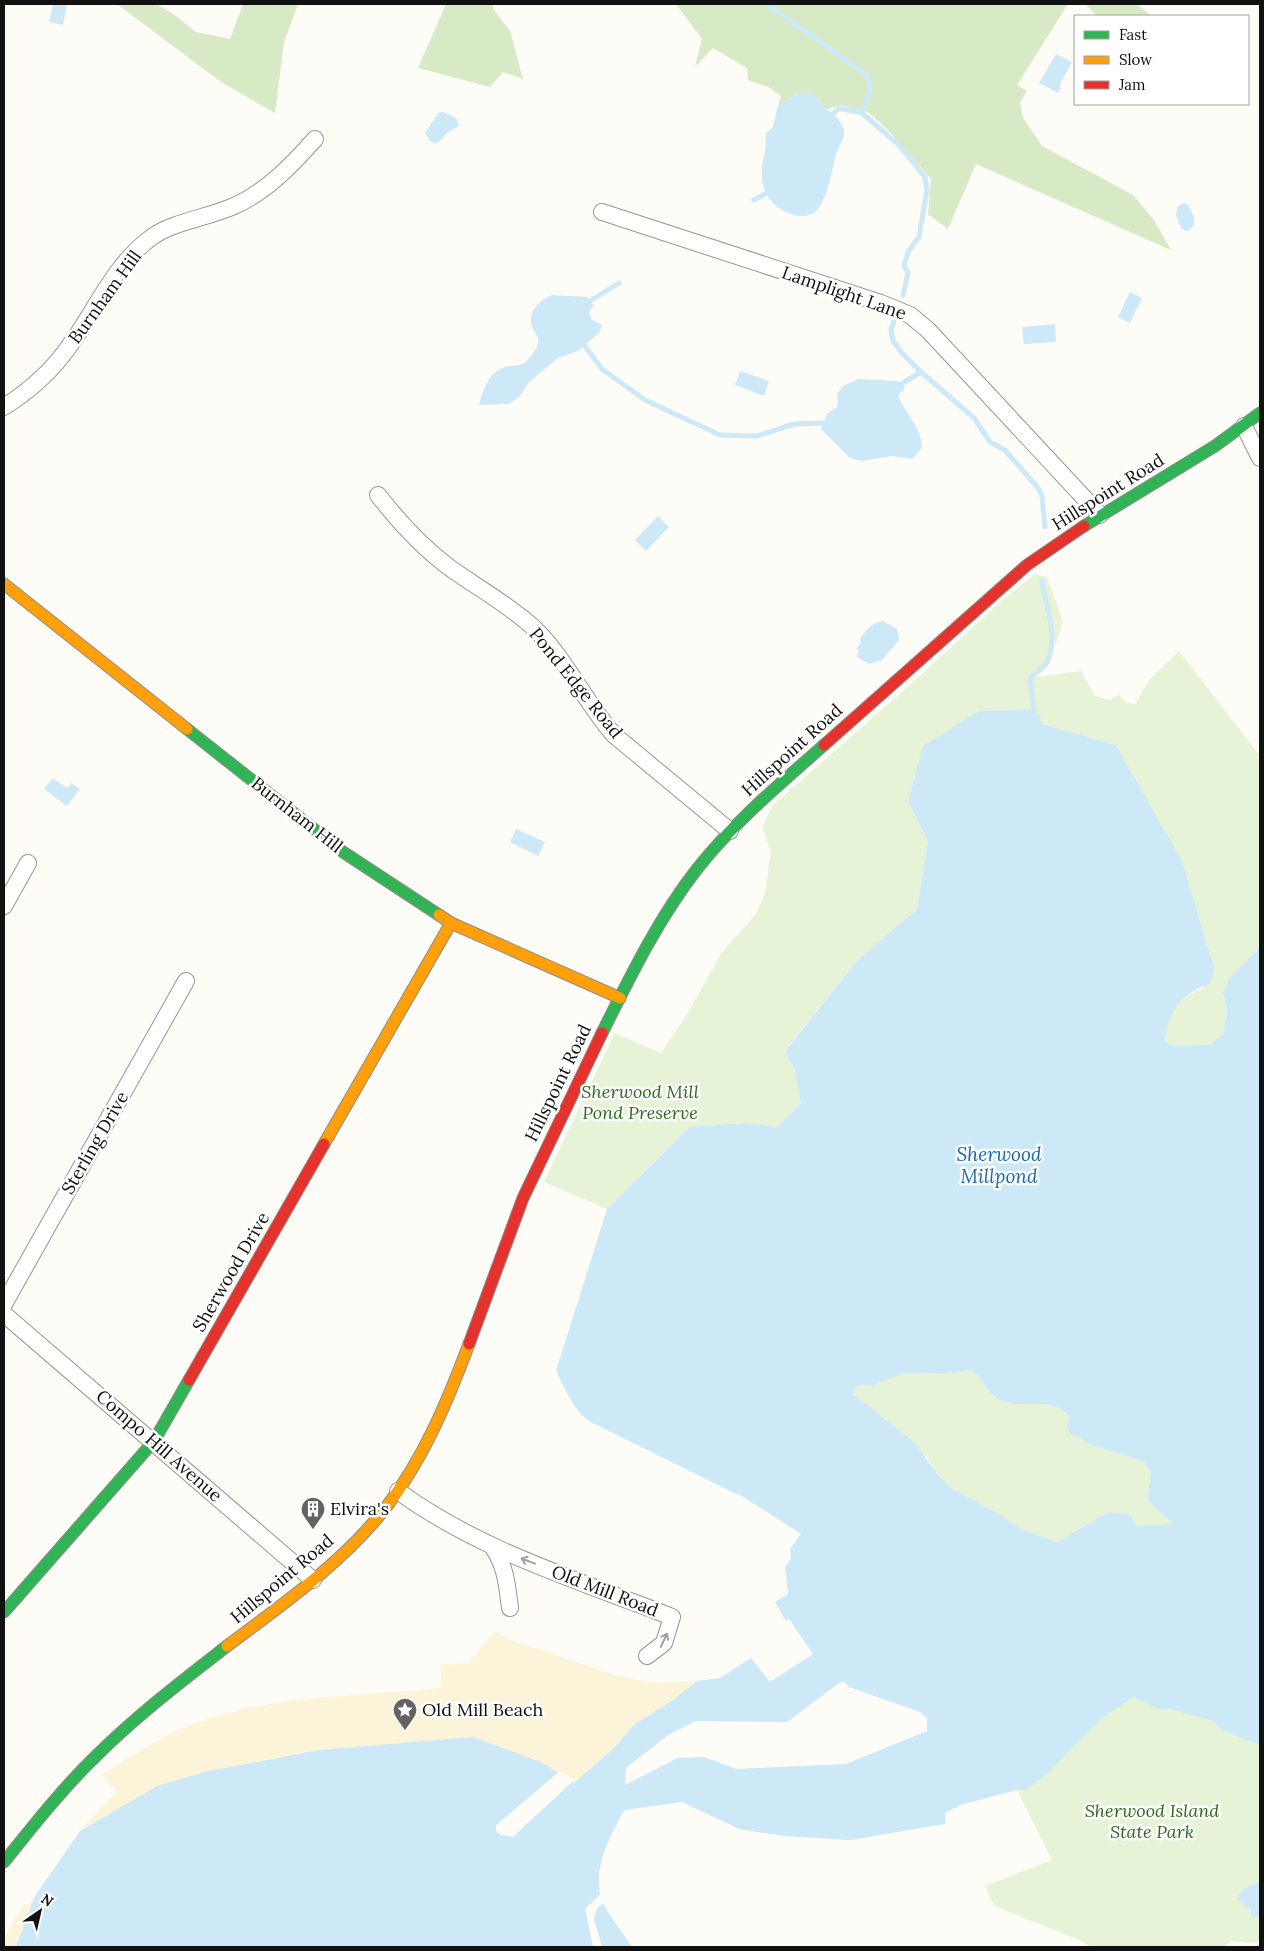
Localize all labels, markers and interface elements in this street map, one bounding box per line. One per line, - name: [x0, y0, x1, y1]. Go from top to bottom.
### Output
- legend: [1074, 15, 1249, 105]
- text: Fast: [1119, 25, 1147, 44]
- text: Slow: [1119, 50, 1152, 69]
- text: Jam: [1118, 75, 1146, 94]
- street label: Burnham Hill: [63, 245, 146, 348]
- street label: Lamplight Lane: [779, 260, 910, 325]
- street label: Hillspoint Road: [1048, 448, 1168, 535]
- street label: Pond Edge Road: [525, 623, 628, 743]
- street label: Hillspoint Road: [737, 698, 847, 801]
- street label: Burnham Hill: [247, 772, 348, 858]
- street label: Hillspoint Road: [519, 1020, 596, 1145]
- park label: Sherwood Mill Pond Preserve: [581, 1080, 699, 1124]
- street label: Sterling Drive: [56, 1087, 133, 1198]
- water label: Sherwood Millpond: [957, 1142, 1042, 1188]
- street label: Sherwood Drive: [187, 1208, 274, 1336]
- street label: Compo Hill Avenue: [91, 1385, 227, 1507]
- building icon: Elvira's: [300, 1496, 326, 1530]
- place label: Elvira's: [330, 1497, 389, 1520]
- street label: Hillspoint Road: [225, 1529, 338, 1628]
- one-way arrow: [521, 1556, 536, 1565]
- street label: Old Mill Road: [549, 1560, 662, 1622]
- one-way arrow: [659, 1633, 669, 1648]
- place icon: Old Mill Beach: [392, 1697, 418, 1731]
- place label: Old Mill Beach: [422, 1698, 544, 1721]
- park label: Sherwood Island State Park: [1085, 1799, 1219, 1843]
- north arrow: [15, 1886, 65, 1936]
- text: N: [38, 1890, 57, 1911]

